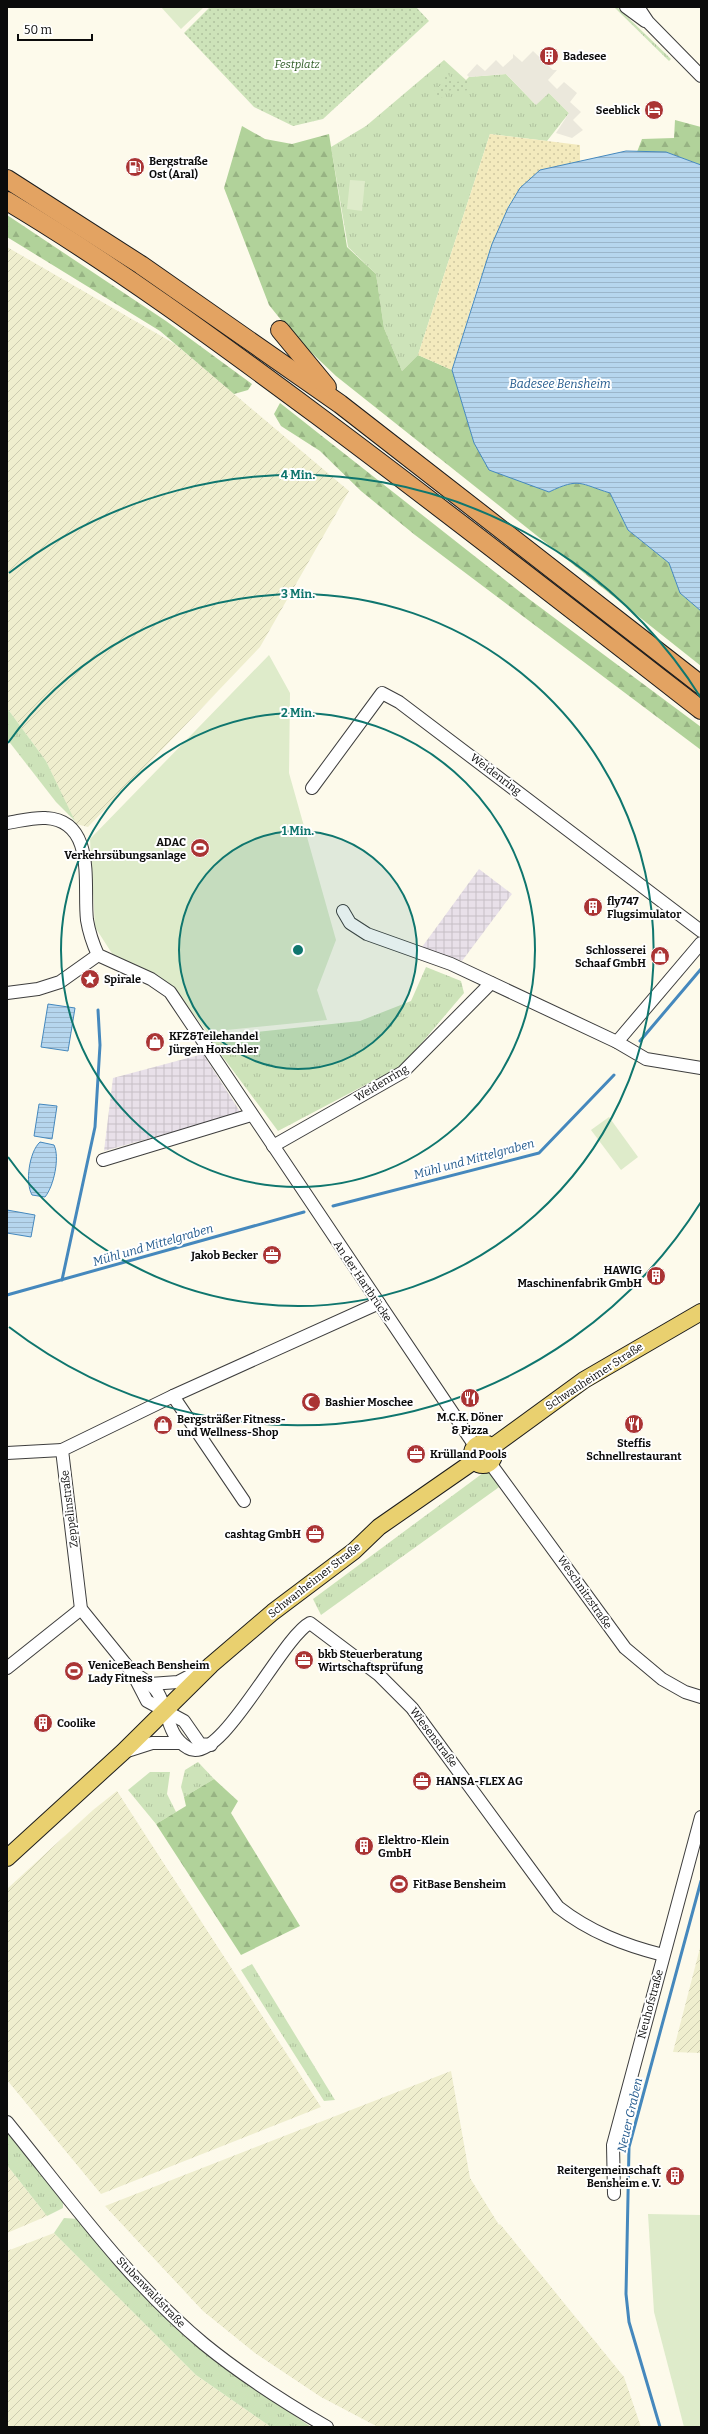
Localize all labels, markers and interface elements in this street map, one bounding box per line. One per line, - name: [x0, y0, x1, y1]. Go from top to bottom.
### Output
- scale bar: [18, 16, 92, 42]
- text: 50 m: [24, 23, 53, 37]
- building icon: Badesee: [538, 45, 560, 67]
- place label: Badesee: [563, 50, 606, 63]
- park label: Festplatz: [274, 58, 320, 71]
- hotel icon: Seeblick: [643, 99, 665, 121]
- place label: Seeblick: [596, 104, 640, 117]
- place label: Bergstraße Ost (Aral): [149, 155, 208, 181]
- fuel station icon: Bergstraße Ost (Aral): [124, 156, 146, 178]
- water label: Badesee Bensheim: [509, 377, 611, 391]
- text: 4 Min.: [281, 468, 315, 482]
- text: 3 Min.: [281, 587, 315, 601]
- text: 2 Min.: [281, 706, 315, 720]
- street label: Weidenring: [468, 751, 524, 798]
- text: 1 Min.: [282, 824, 314, 838]
- place label: ADAC Verkehrsübungsanlage: [64, 836, 186, 862]
- sports icon: ADAC Verkehrsübungsanlage: [189, 837, 211, 859]
- place label: fly747 Flugsimulator: [607, 895, 682, 921]
- building icon: fly747 Flugsimulator: [582, 896, 604, 918]
- centre of rings: [291, 943, 305, 957]
- place label: Schlosserei Schaaf GmbH: [575, 944, 646, 970]
- shop icon: Schlosserei Schaaf GmbH: [649, 945, 671, 967]
- place icon: Spirale: [79, 968, 101, 990]
- place label: Spirale: [104, 973, 141, 986]
- place label: KFZ&Teilehandel Jürgen Horschler: [168, 1030, 259, 1056]
- shop icon: KFZ&Teilehandel Jürgen Horschler: [144, 1031, 166, 1053]
- street label: Weidenring: [352, 1062, 410, 1105]
- water label: Mühl und Mittelgraben: [412, 1136, 536, 1182]
- water label: Mühl und Mittelgraben: [91, 1221, 215, 1269]
- street label: An der Hartbrücke: [331, 1238, 395, 1324]
- office icon: Jakob Becker: [261, 1244, 283, 1266]
- place label: Jakob Becker: [190, 1249, 259, 1262]
- place label: HAWIG Maschinenfabrik GmbH: [517, 1264, 642, 1290]
- building icon: HAWIG Maschinenfabrik GmbH: [645, 1265, 667, 1287]
- street label: Schwanheimer Straße: [543, 1340, 646, 1413]
- restaurant icon: M.C.K. Döner & Pizza: [459, 1387, 481, 1409]
- mosque icon: Bashier Moschee: [300, 1391, 322, 1413]
- place label: Bashier Moschee: [325, 1396, 413, 1409]
- place label: M.C.K. Döner & Pizza: [437, 1411, 504, 1437]
- place label: Bergsträßer Fitness- und Wellness-Shop: [177, 1413, 286, 1439]
- restaurant icon: Steffis Schnellrestaurant: [623, 1413, 645, 1435]
- shop icon: Bergsträßer Fitness- und Wellness-Shop: [152, 1414, 174, 1436]
- place label: Steffis Schnellrestaurant: [586, 1437, 682, 1463]
- office icon: Krülland Pools: [405, 1443, 427, 1465]
- place label: Krülland Pools: [430, 1448, 507, 1461]
- street label: Zeppelinstraße: [58, 1469, 81, 1548]
- office icon: cashtag GmbH: [304, 1523, 326, 1545]
- place label: cashtag GmbH: [225, 1528, 301, 1541]
- street label: Schwanheimer Straße: [265, 1540, 363, 1621]
- street label: Weschnitzstraße: [555, 1553, 615, 1631]
- place label: bkb Steuerberatung Wirtschaftsprüfung: [318, 1648, 424, 1674]
- office icon: bkb Steuerberatung Wirtschaftsprüfung: [293, 1649, 315, 1671]
- place label: VeniceBeach Bensheim Lady Fitness: [88, 1659, 210, 1685]
- sports icon: VeniceBeach Bensheim Lady Fitness: [63, 1660, 85, 1682]
- street label: Wiesenstraße: [407, 1705, 460, 1770]
- building icon: Coolike: [32, 1712, 54, 1734]
- place label: Coolike: [57, 1717, 96, 1730]
- office icon: HANSA-FLEX AG: [411, 1770, 433, 1792]
- place label: HANSA-FLEX AG: [436, 1775, 523, 1788]
- place label: Elektro-Klein GmbH: [378, 1834, 449, 1860]
- building icon: Elektro-Klein GmbH: [353, 1835, 375, 1857]
- sports icon: FitBase Bensheim: [388, 1873, 410, 1895]
- place label: FitBase Bensheim: [413, 1878, 507, 1891]
- street label: Neuhofstraße: [635, 1968, 666, 2040]
- water label: Neuer Graben: [615, 2076, 645, 2154]
- place label: Reitergemeinschaft Bensheim e. V.: [557, 2164, 662, 2190]
- building icon: Reitergemeinschaft Bensheim e. V.: [664, 2165, 686, 2187]
- street label: Stubenwaldstraße: [114, 2254, 188, 2330]

